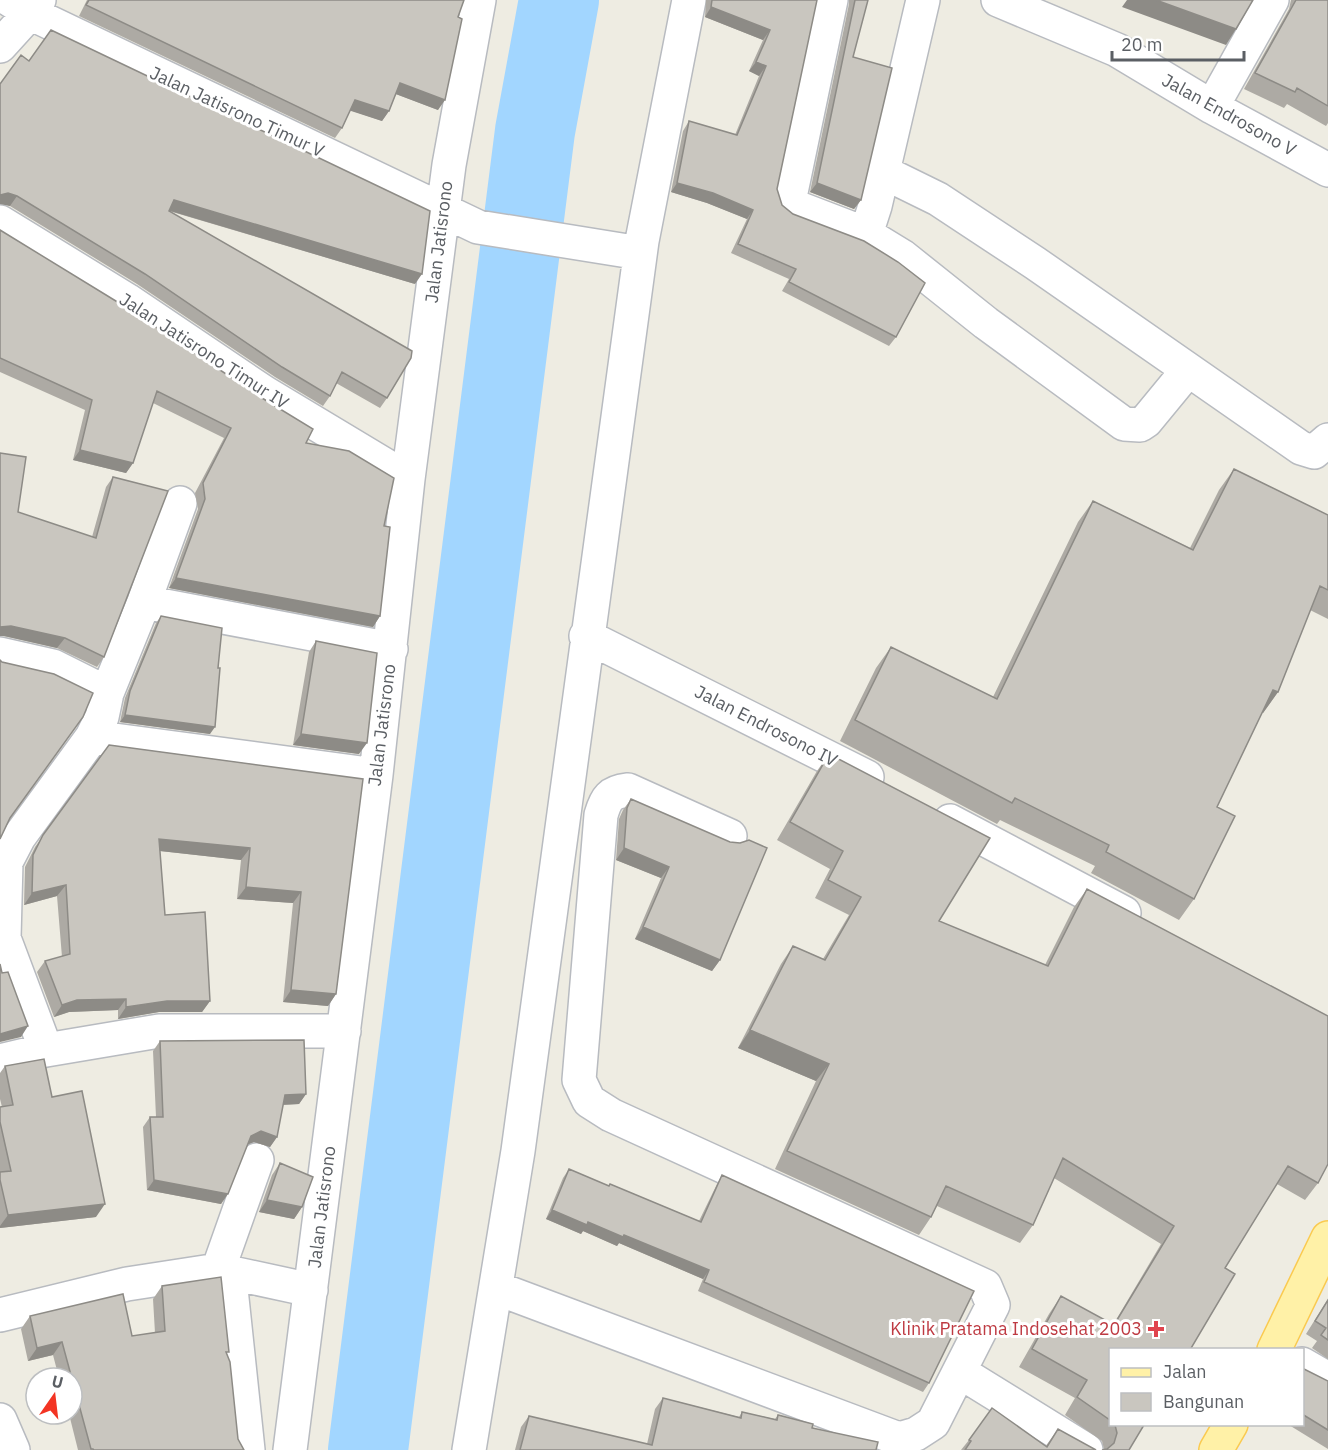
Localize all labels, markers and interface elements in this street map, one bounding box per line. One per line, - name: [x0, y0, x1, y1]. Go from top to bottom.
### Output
- scale bar: [1112, 24, 1244, 62]
- text: 20 m: [1121, 33, 1163, 56]
- street label: Jalan Jatisrono Timur V: [146, 61, 328, 162]
- street label: Jalan Endrosono V: [1158, 68, 1300, 161]
- street label: Jalan Jatisrono: [420, 179, 457, 304]
- street label: Jalan Jatisrono Timur IV: [115, 287, 293, 414]
- street label: Jalan Jatisrono: [363, 662, 400, 787]
- street label: Jalan Endrosono IV: [691, 680, 841, 771]
- street label: Jalan Jatisrono: [303, 1144, 340, 1269]
- place label: Klinik Pratama Indosehat 2003: [890, 1317, 1142, 1340]
- marker: Klinik Pratama Indosehat 2003: [1147, 1320, 1165, 1338]
- legend: [1109, 1348, 1304, 1426]
- text: Jalan: [1163, 1360, 1207, 1383]
- north arrow: [24, 1366, 84, 1426]
- text: U: [50, 1370, 65, 1392]
- text: Bangunan: [1163, 1390, 1244, 1413]

